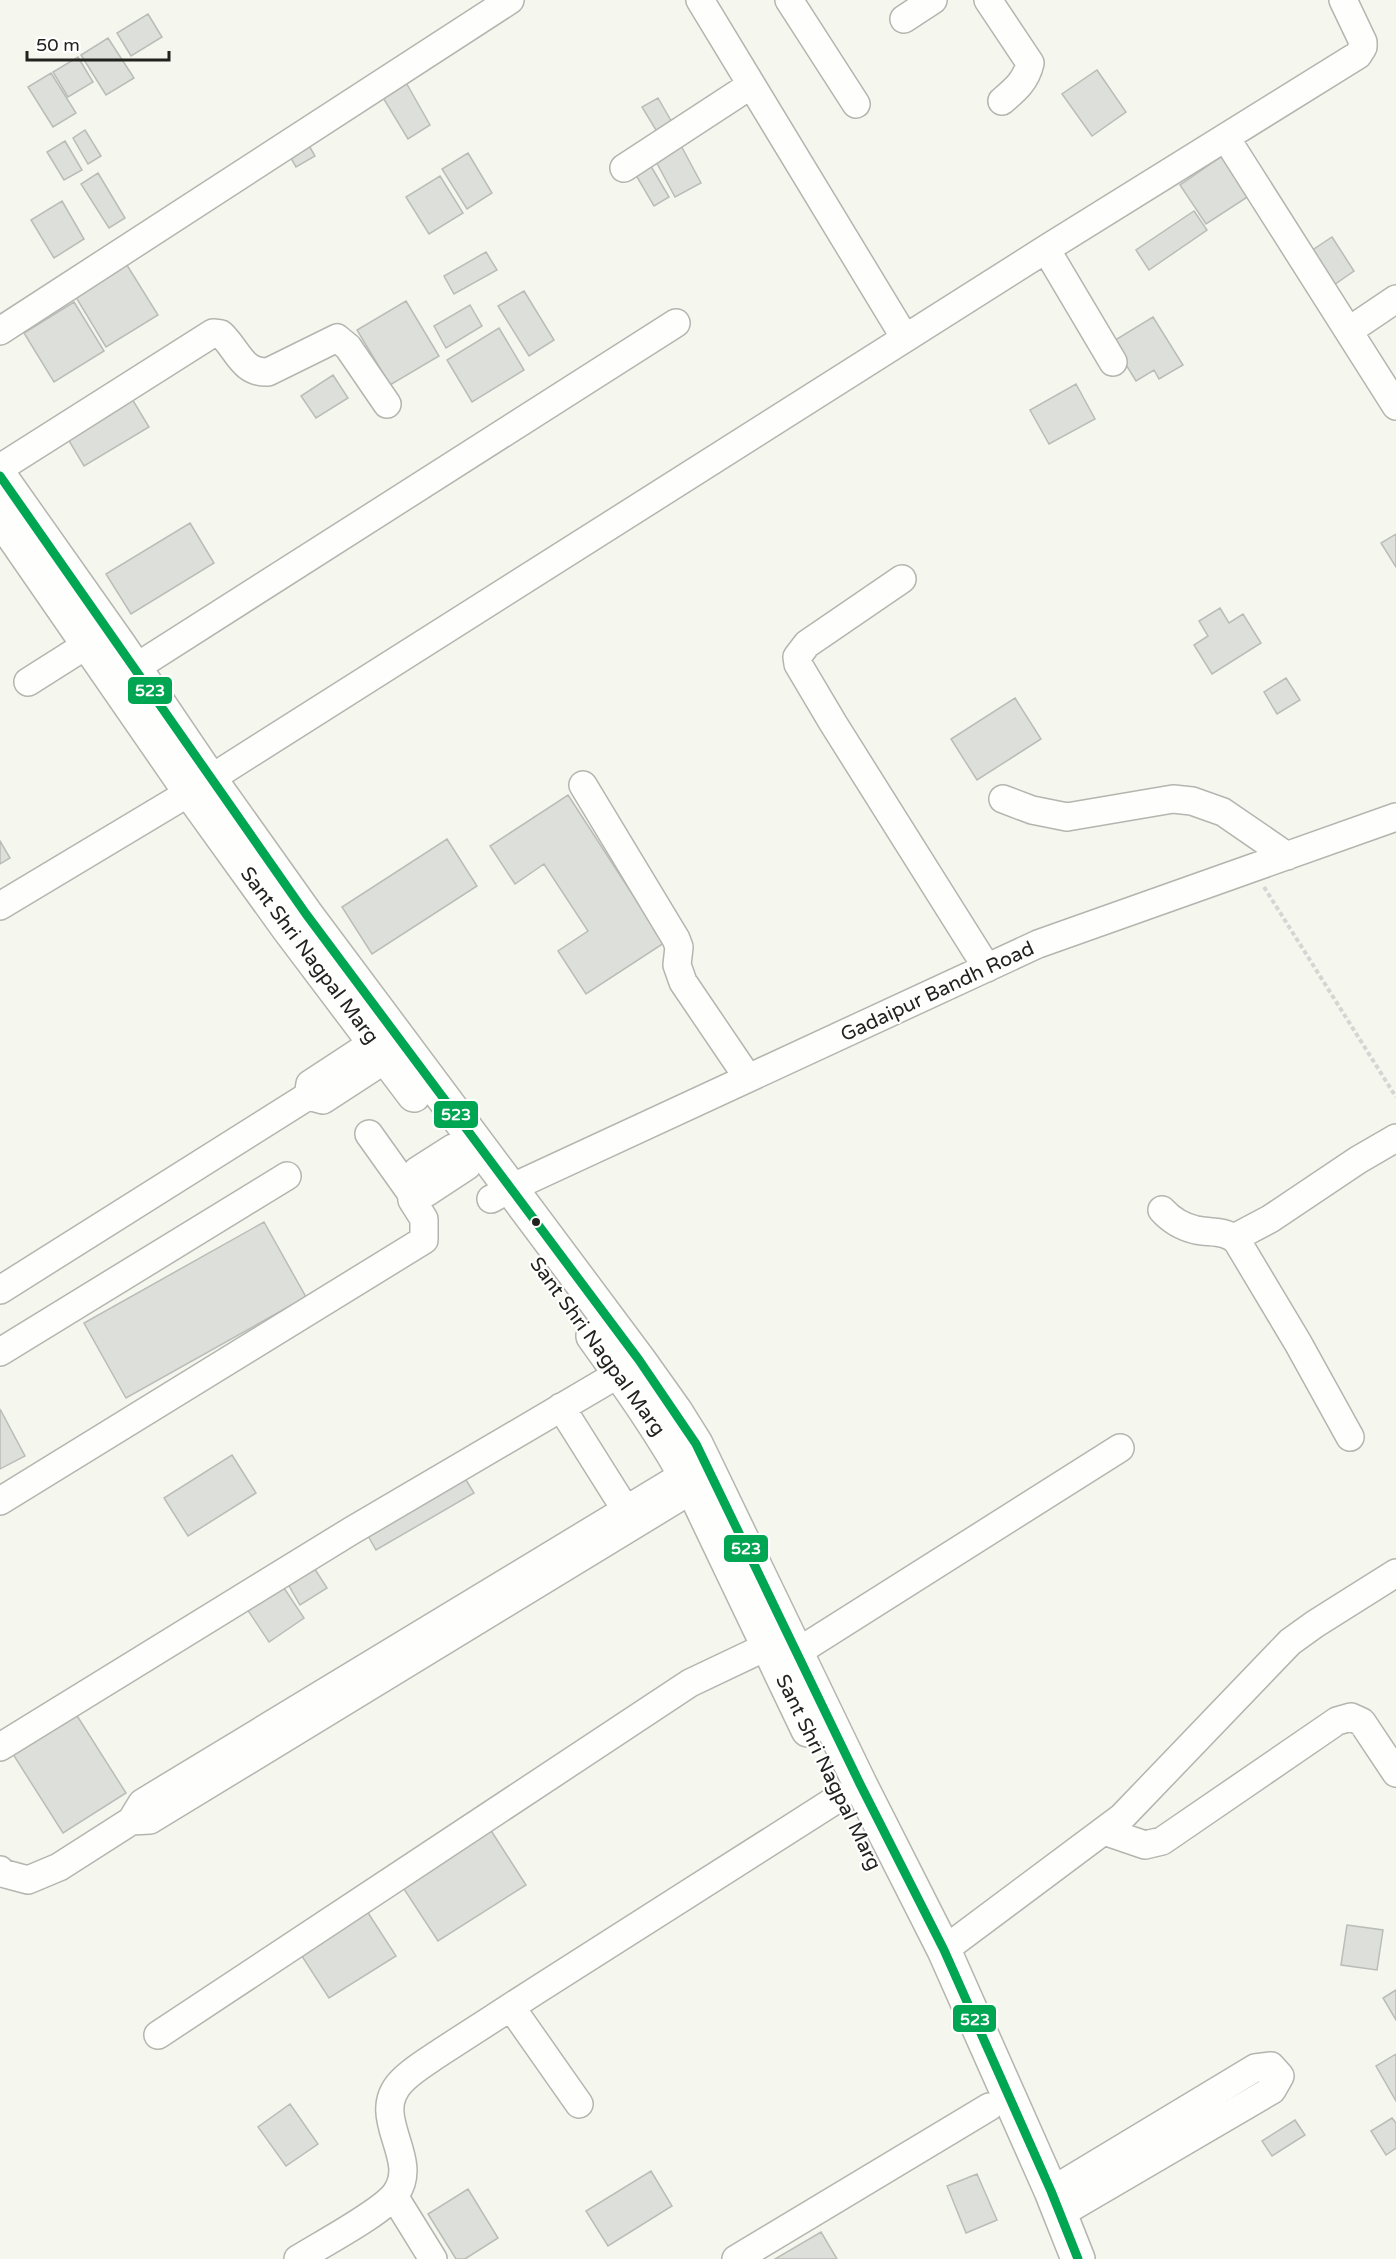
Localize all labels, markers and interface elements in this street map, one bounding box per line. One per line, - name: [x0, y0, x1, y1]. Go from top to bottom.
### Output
- scale bar: [27, 24, 170, 62]
- text: 50 m: [36, 34, 80, 56]
- line badge: 523: [127, 676, 173, 705]
- text: 523: [135, 681, 165, 701]
- street label: Sant Shri Nagpal Marg: [235, 863, 383, 1049]
- street label: Gadaipur Bandh Road: [837, 937, 1038, 1047]
- line badge: 523: [433, 1100, 479, 1129]
- text: 523: [441, 1105, 471, 1125]
- unlabelled marker: [530, 1216, 542, 1228]
- street label: Sant Shri Nagpal Marg: [524, 1253, 670, 1441]
- line badge: 523: [723, 1534, 769, 1563]
- text: 523: [731, 1539, 761, 1559]
- street label: Sant Shri Nagpal Marg: [770, 1671, 886, 1874]
- line badge: 523: [952, 2004, 997, 2033]
- text: 523: [960, 2010, 990, 2030]

